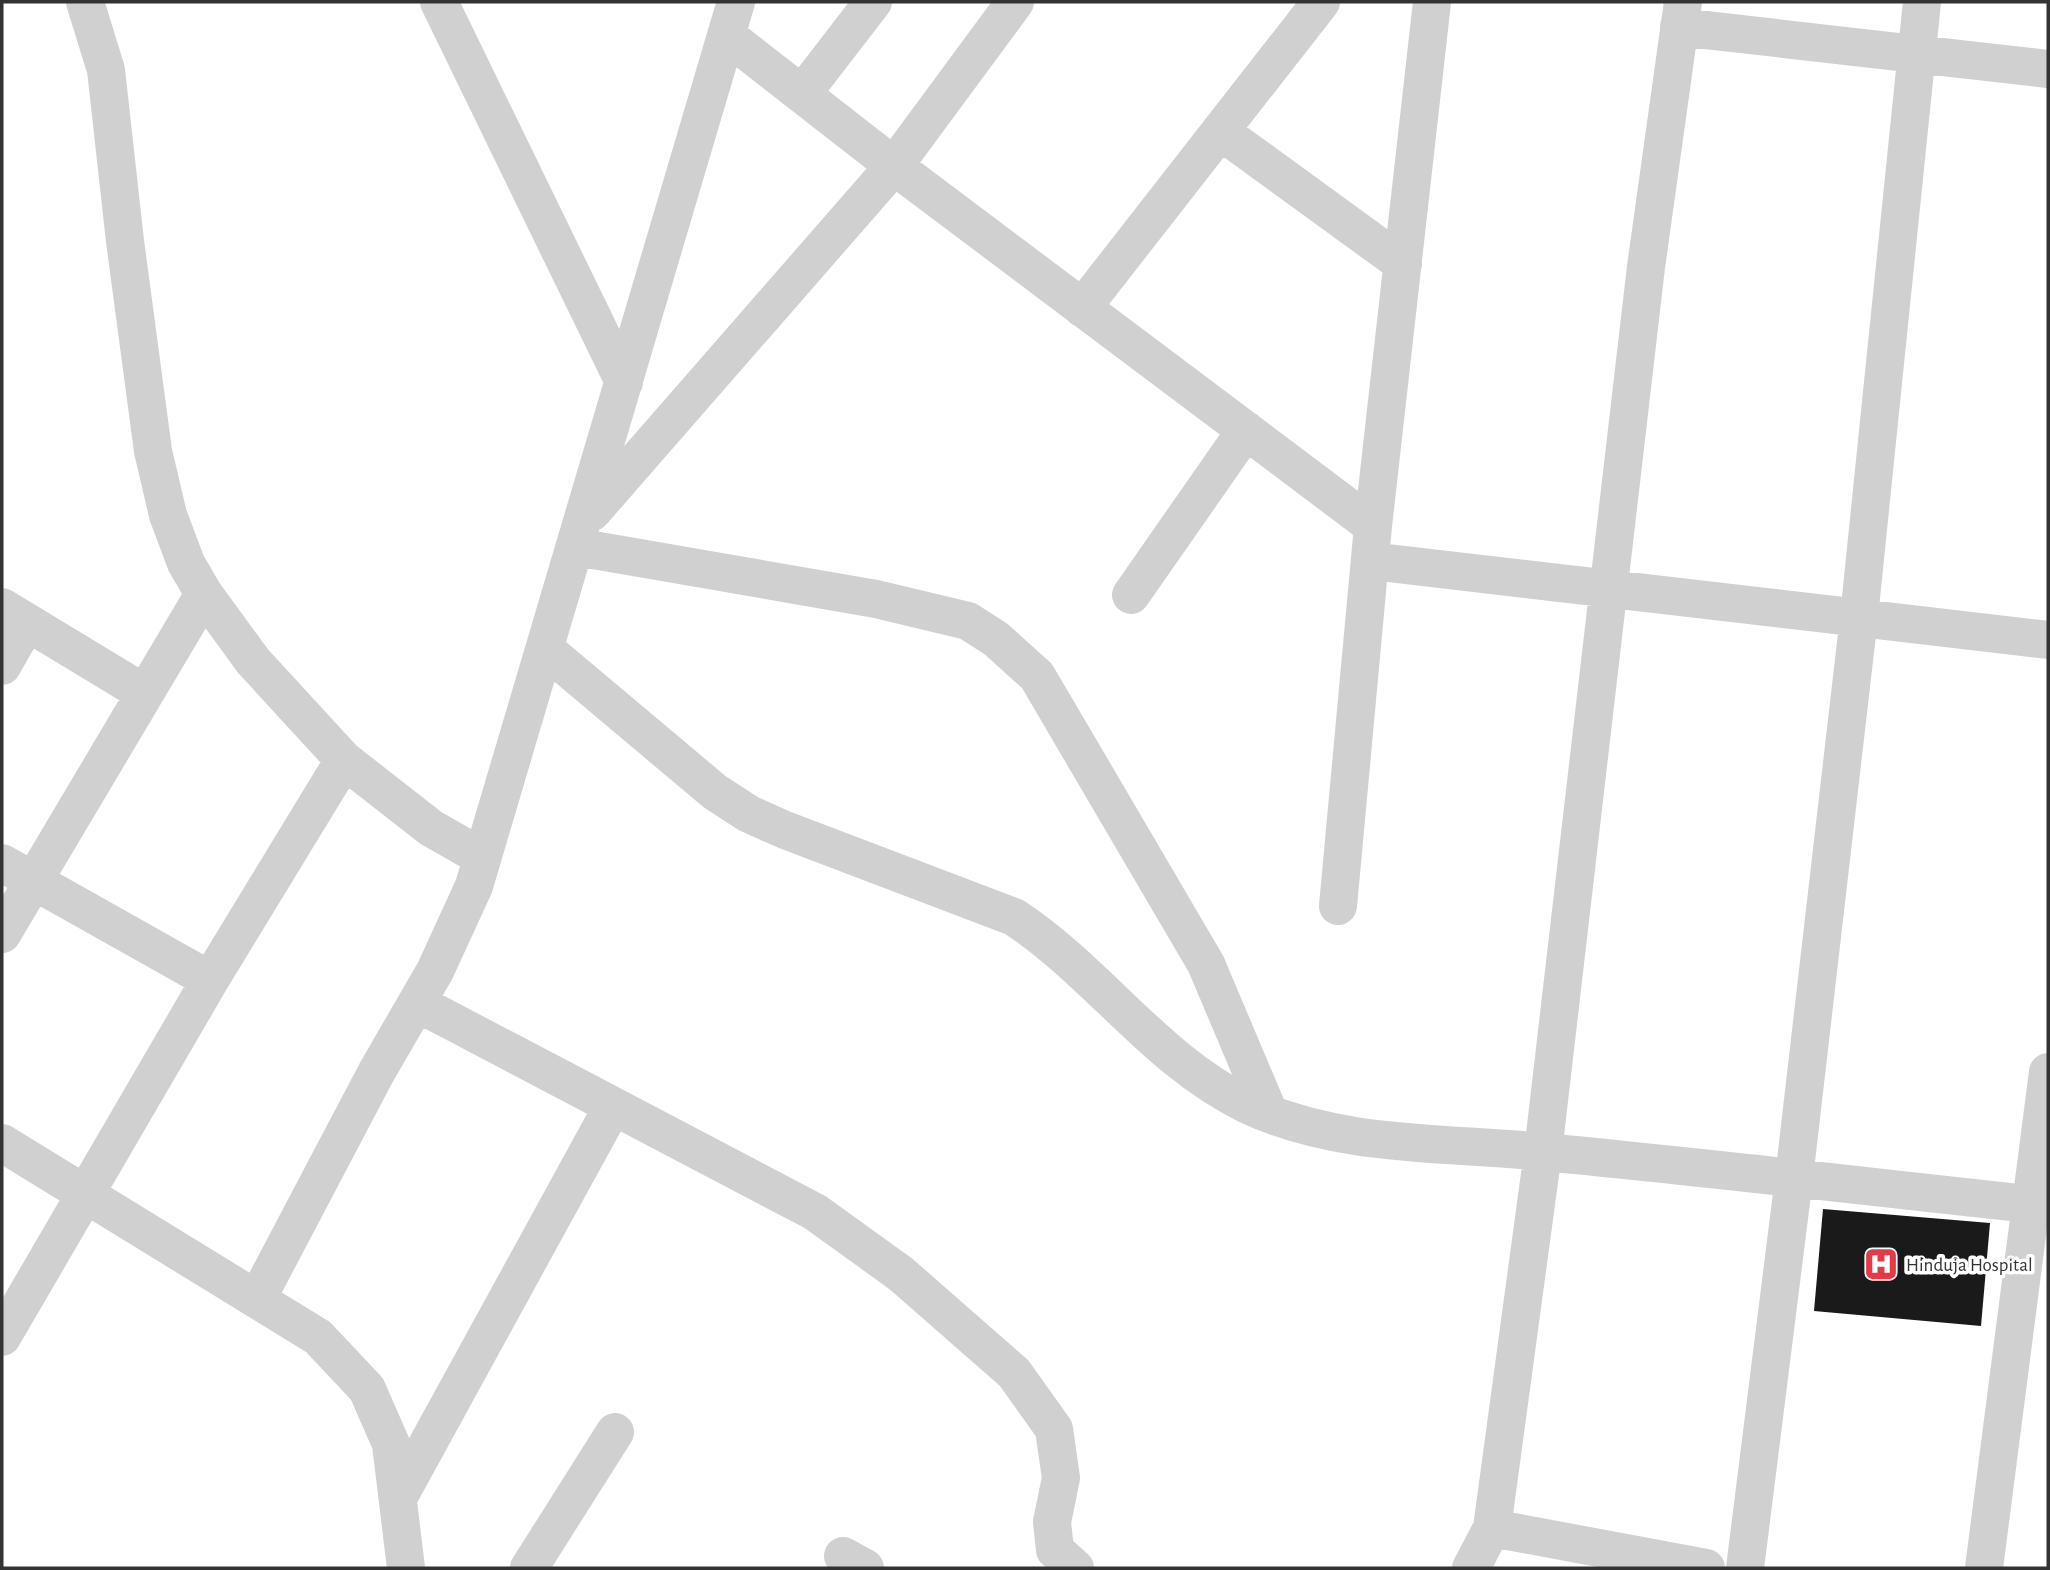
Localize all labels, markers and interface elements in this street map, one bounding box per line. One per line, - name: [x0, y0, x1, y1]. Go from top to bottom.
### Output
- hospital icon: Hinduja Hospital: [1862, 1245, 1900, 1283]
- place label: Hinduja Hospital: [1906, 1256, 2033, 1275]

